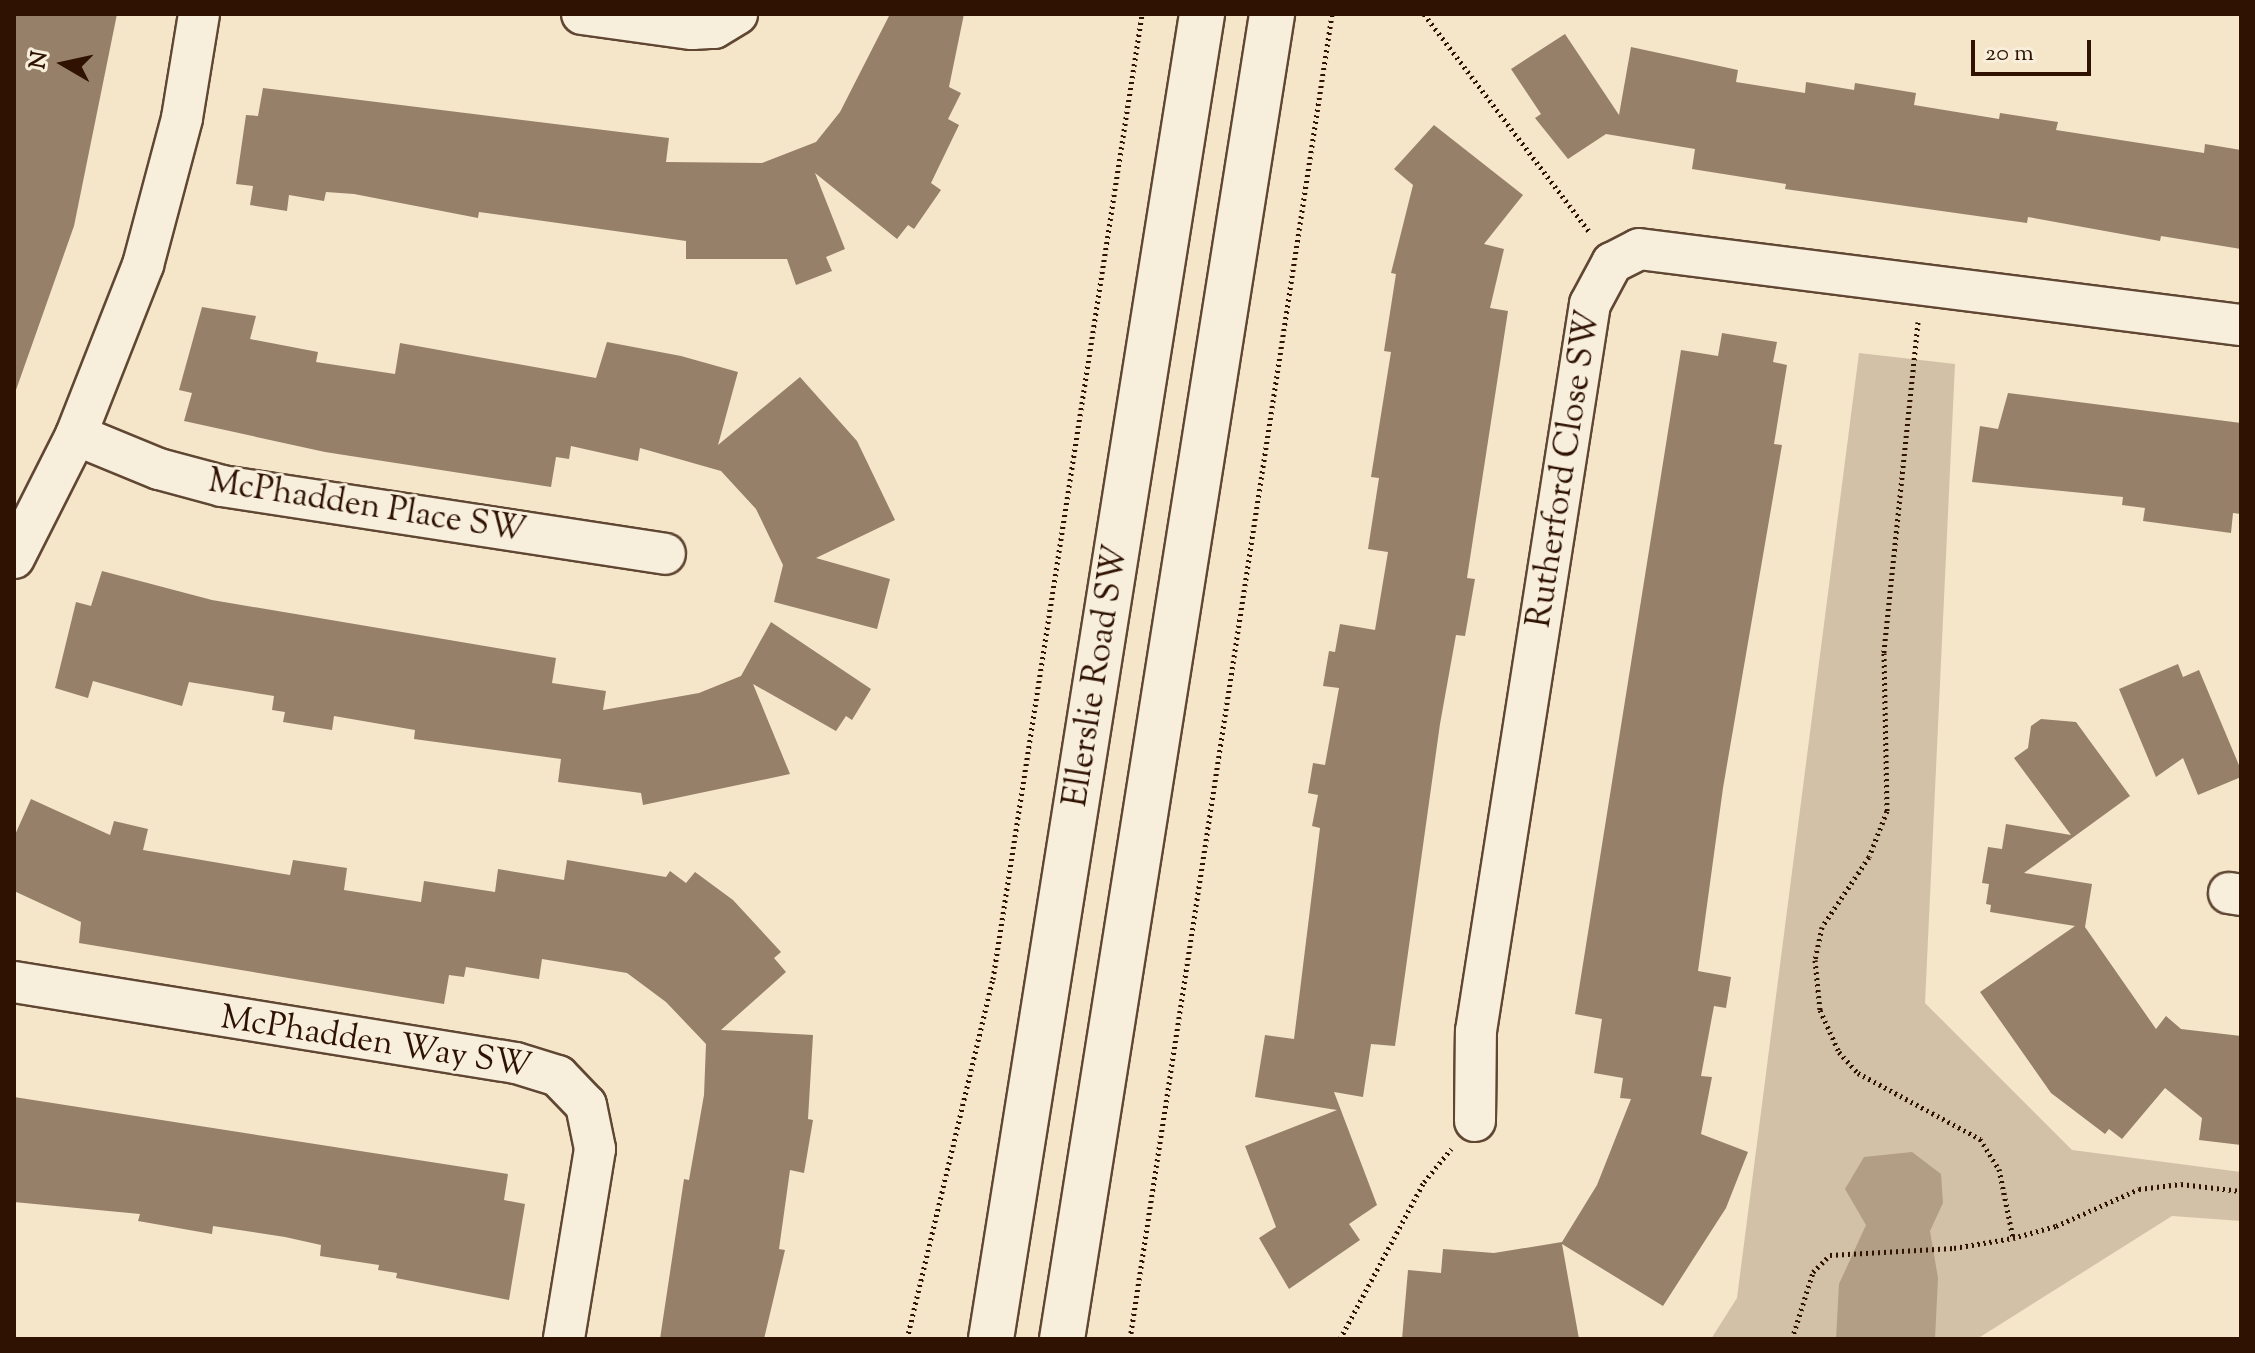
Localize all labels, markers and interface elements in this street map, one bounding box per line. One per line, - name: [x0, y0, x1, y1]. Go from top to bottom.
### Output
- north arrow: [24, 24, 104, 104]
- scale bar: [1975, 24, 2095, 74]
- text: 20 m: [1985, 37, 2034, 71]
- text: N: [23, 49, 57, 71]
- street label: Rutherford Close SW: [1520, 307, 1610, 631]
- street label: McPhadden Place SW: [205, 462, 529, 552]
- street label: Ellerslie Road SW: [1056, 542, 1138, 810]
- street label: McPhadden Way SW: [218, 998, 534, 1088]

